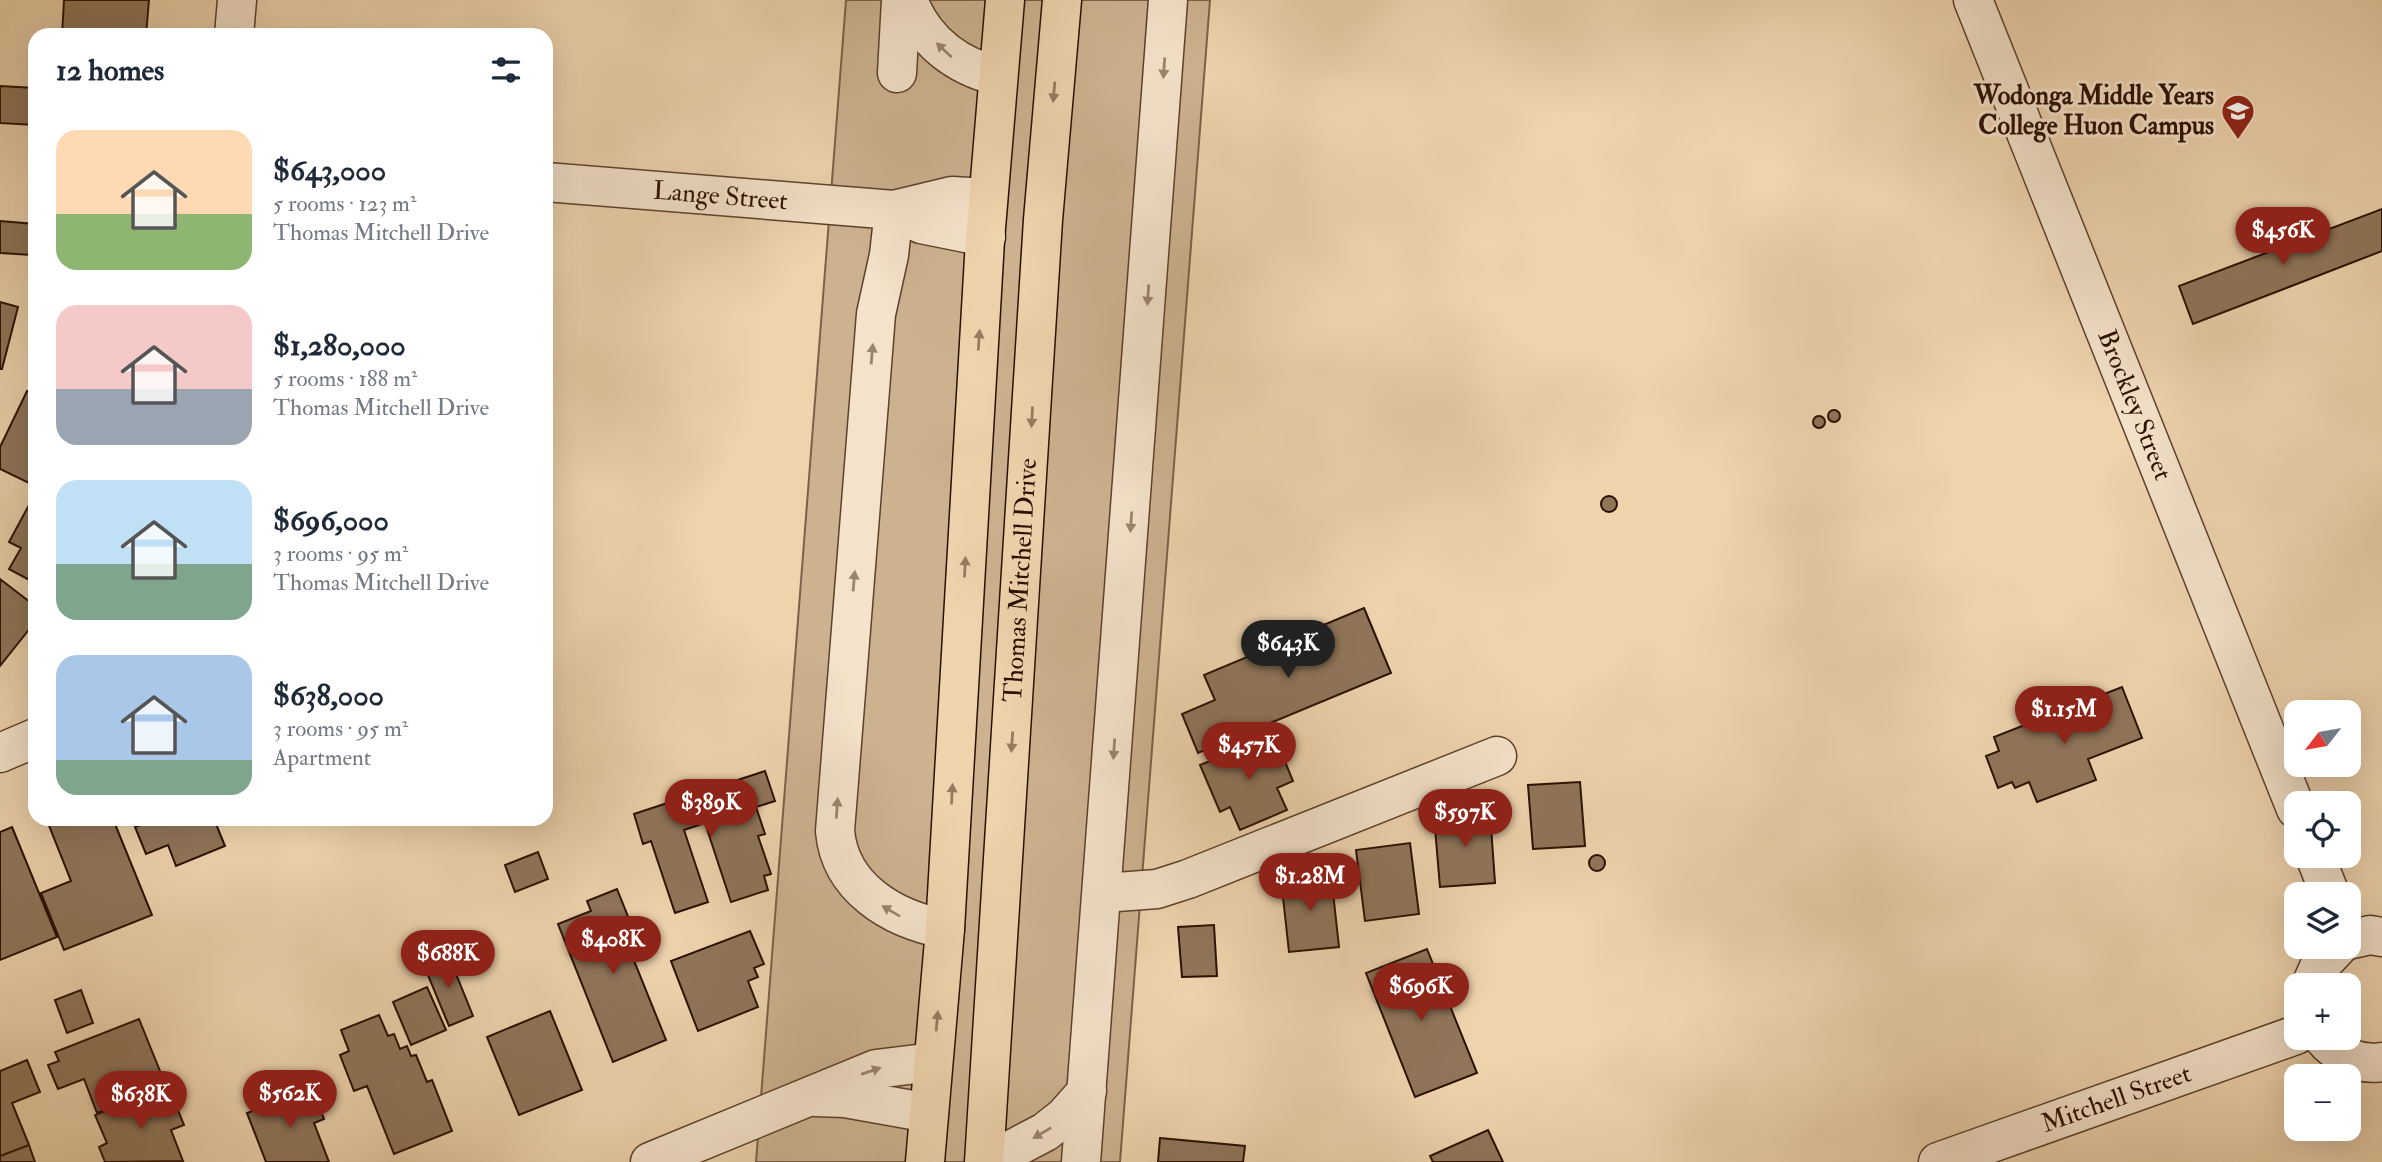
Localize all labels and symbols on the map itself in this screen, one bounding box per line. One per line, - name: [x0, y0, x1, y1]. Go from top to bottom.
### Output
- one-way arrow: [935, 41, 952, 58]
- one-way arrow: [1158, 57, 1169, 79]
- place label: Wodonga Middle Years College Huon Campus: [1973, 80, 2214, 143]
- one-way arrow: [1048, 82, 1059, 104]
- school or university icon: Wodonga Middle Years College Huon Campus: [2219, 92, 2257, 141]
- street label: Lange Street: [652, 175, 789, 217]
- pin: $456K: [2234, 208, 2332, 267]
- one-way arrow: [1142, 284, 1153, 306]
- street label: Brockley Street: [2090, 325, 2179, 485]
- one-way arrow: [974, 328, 985, 350]
- one-way arrow: [867, 343, 878, 365]
- one-way arrow: [1027, 406, 1038, 428]
- street label: Thomas Mitchell Drive: [997, 457, 1044, 703]
- one-way arrow: [1125, 511, 1136, 533]
- one-way arrow: [960, 555, 971, 577]
- one-way arrow: [849, 570, 860, 592]
- pin: $643K: [1239, 620, 1337, 680]
- pin: $1.15M: [2007, 686, 2121, 746]
- north arrow: [2284, 700, 2361, 777]
- pin: $457K: [1200, 722, 1298, 782]
- one-way arrow: [1006, 731, 1017, 753]
- one-way arrow: [1108, 738, 1119, 760]
- pin: $389K: [662, 780, 760, 839]
- one-way arrow: [947, 783, 958, 805]
- pin: $597K: [1416, 790, 1514, 849]
- one-way arrow: [831, 796, 842, 818]
- pin: $1.28M: [1253, 853, 1367, 913]
- one-way arrow: [882, 904, 901, 917]
- pin: $408K: [564, 916, 662, 976]
- pin: $688K: [399, 930, 497, 990]
- pin: $696K: [1372, 964, 1470, 1023]
- one-way arrow: [932, 1010, 943, 1032]
- street label: Mitchell Street: [2037, 1058, 2195, 1140]
- one-way arrow: [861, 1065, 882, 1076]
- pin: $562K: [241, 1070, 339, 1130]
- pin: $638K: [92, 1072, 190, 1131]
- one-way arrow: [1032, 1127, 1052, 1139]

